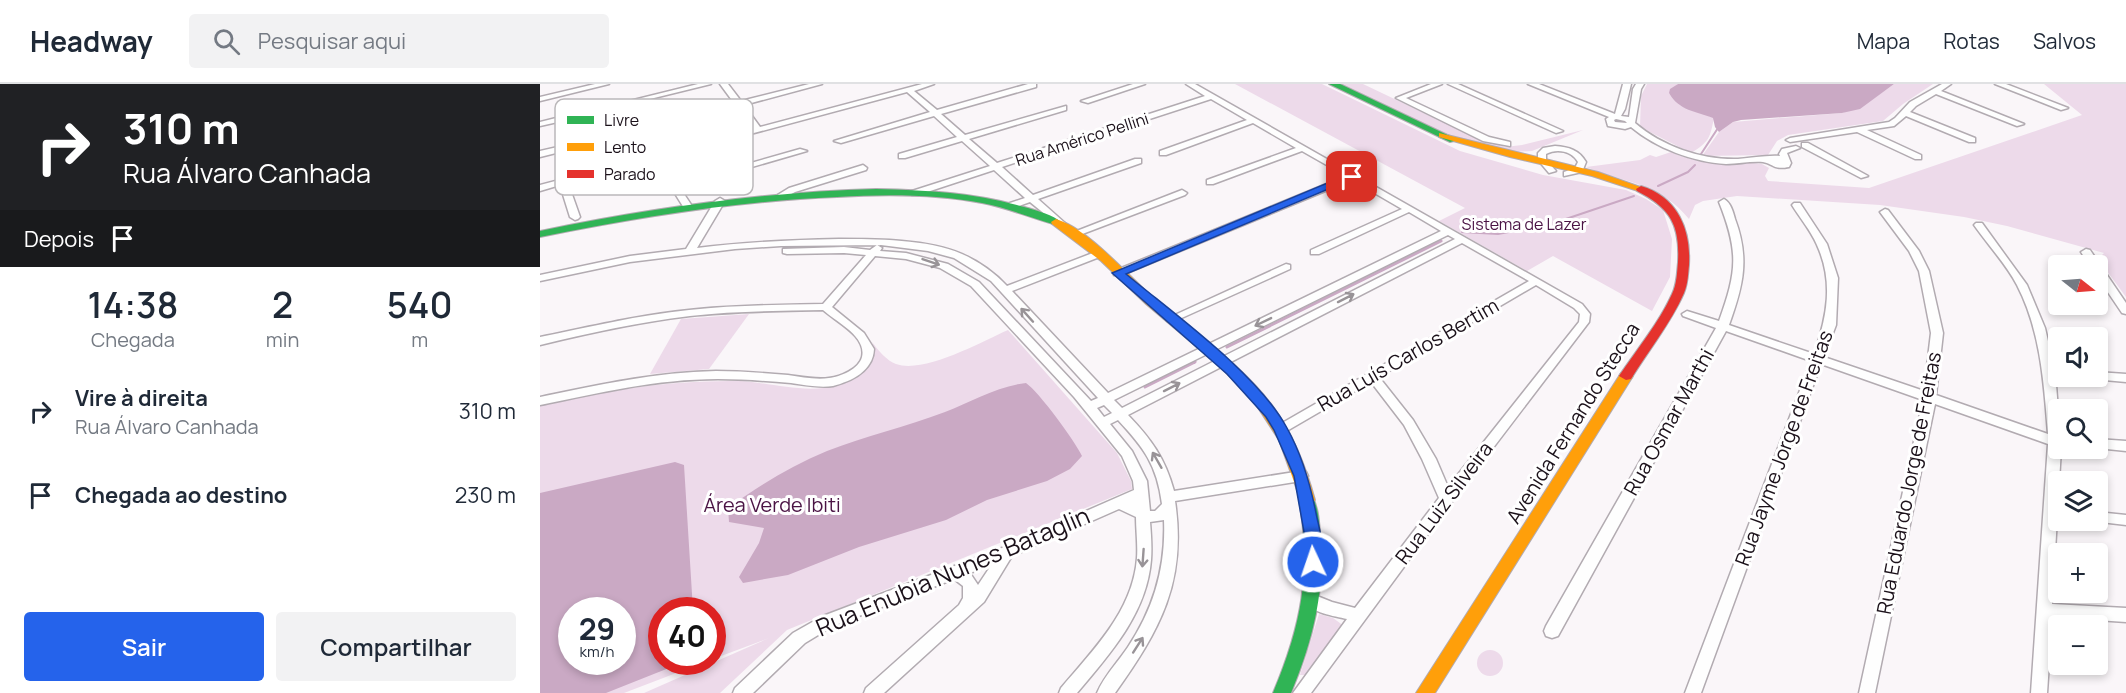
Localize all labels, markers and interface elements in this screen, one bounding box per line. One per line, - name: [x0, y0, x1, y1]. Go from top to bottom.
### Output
- search box: [189, 14, 609, 68]
- text: Headway: [30, 22, 153, 60]
- icon: search: [210, 25, 243, 58]
- text: Pesquisar aqui: [258, 26, 406, 56]
- text: Mapa: [1857, 27, 1910, 55]
- text: Rotas: [1943, 27, 2000, 55]
- text: Salvos: [2033, 27, 2096, 55]
- text: 310 m: [123, 99, 240, 157]
- legend: [555, 99, 753, 195]
- street label: Rua Américo Pellini: [1013, 107, 1151, 171]
- icon: right: [24, 108, 102, 186]
- text: Livre: [604, 109, 639, 131]
- text: Lento: [604, 136, 646, 158]
- pin: [1326, 151, 1377, 202]
- text: Rua Álvaro Canhada: [123, 154, 371, 191]
- icon: arrive: [1335, 160, 1368, 193]
- text: Parado: [604, 163, 655, 185]
- park label: Sistema de Lazer: [1462, 213, 1587, 235]
- icon: arrive: [106, 222, 139, 255]
- text: Depois: [24, 224, 94, 254]
- north arrow: [2048, 255, 2108, 315]
- map controls: [2048, 255, 2108, 675]
- one-way arrow: [922, 257, 941, 268]
- text: 14:38: [87, 280, 178, 329]
- text: 2: [272, 280, 293, 329]
- text: 540: [387, 280, 453, 329]
- street label: Rua Luís Carlos Bertim: [1312, 292, 1503, 418]
- one-way arrow: [1337, 292, 1355, 304]
- one-way arrow: [1020, 308, 1034, 323]
- one-way arrow: [1255, 316, 1273, 328]
- street label: Avenida Fernando Stecca: [1500, 317, 1646, 528]
- text: Chegada: [91, 326, 175, 353]
- text: min: [266, 326, 299, 353]
- text: m: [411, 326, 428, 353]
- street label: Rua Jayme Jorge de Freitas: [1728, 326, 1839, 569]
- button: sound: [2048, 327, 2108, 387]
- street label: Rua Osmar Marthi: [1617, 344, 1720, 500]
- street label: Rua Eduardo Jorge de Freitas: [1870, 349, 1947, 616]
- one-way arrow: [1163, 381, 1181, 392]
- text: Vire à direita: [75, 383, 208, 413]
- icon: right: [24, 395, 57, 428]
- text: 310 m: [459, 396, 516, 426]
- button: search: [2048, 399, 2108, 459]
- text: Rua Álvaro Canhada: [75, 413, 259, 440]
- street label: Rua Luiz Silveira: [1389, 436, 1499, 569]
- one-way arrow: [1151, 452, 1163, 469]
- button: layers: [2048, 471, 2108, 531]
- icon: arrive: [24, 479, 57, 512]
- text: Chegada ao destino: [75, 480, 287, 510]
- text: 230 m: [455, 480, 516, 510]
- park label: Área Verde Ibiti: [703, 491, 841, 518]
- street label: Rua Enubia Nunes Bataglin: [810, 498, 1094, 643]
- position arrow: [1281, 530, 1345, 594]
- button: +: [2048, 543, 2108, 603]
- one-way arrow: [1137, 547, 1148, 567]
- speed limit sign: 40: [648, 597, 726, 675]
- text: 29: [579, 608, 615, 649]
- button: Sair: [24, 612, 264, 681]
- button: Compartilhar: [276, 612, 516, 681]
- button: −: [2048, 615, 2108, 675]
- one-way arrow: [1132, 637, 1144, 654]
- text: km/h: [580, 641, 614, 662]

